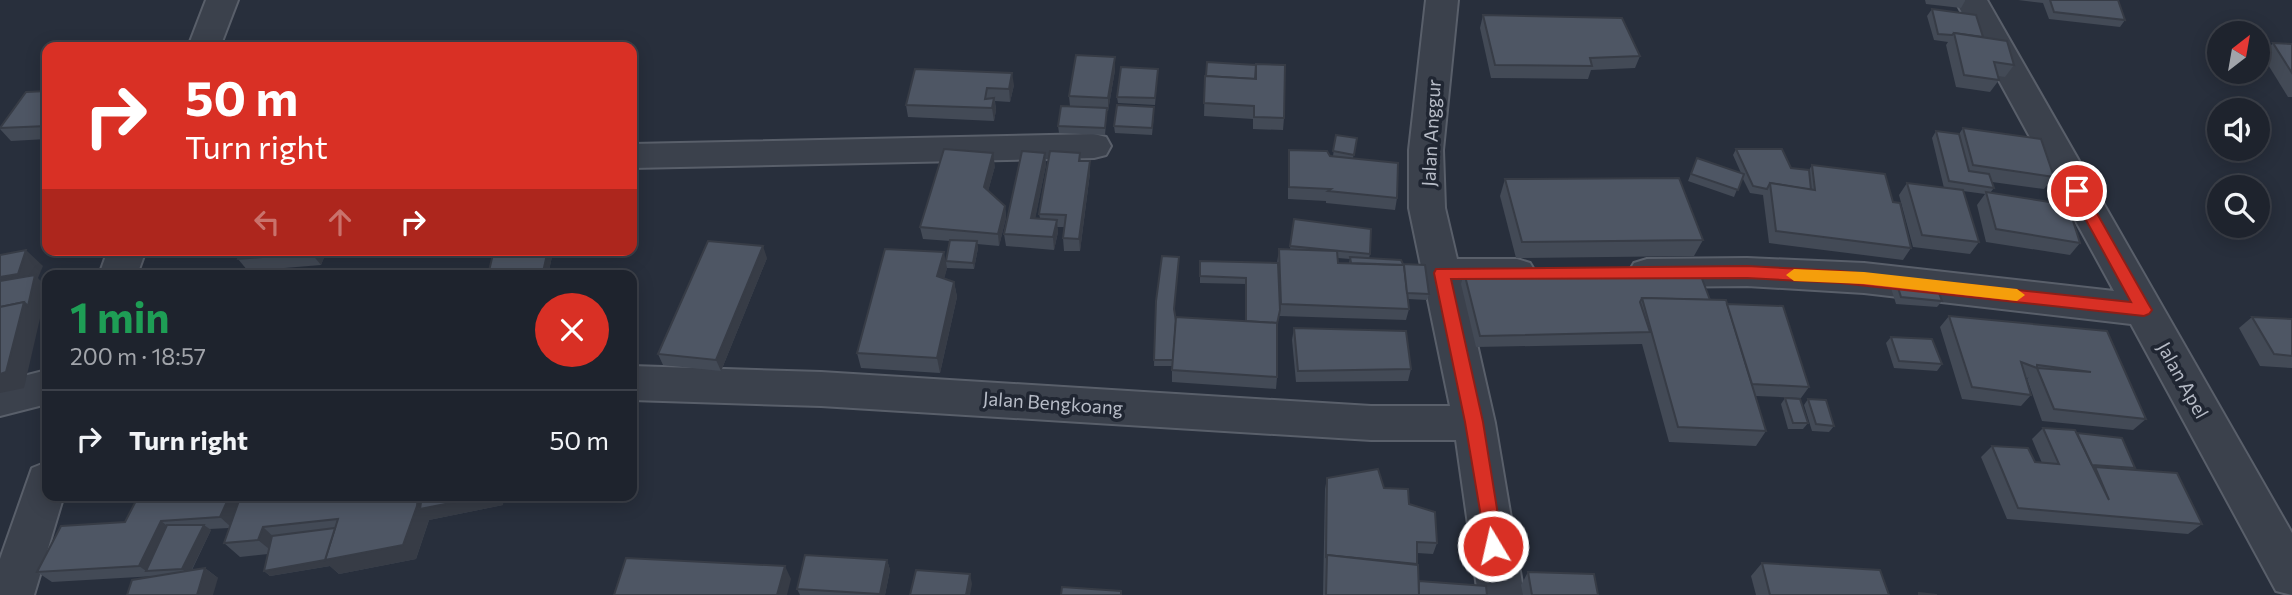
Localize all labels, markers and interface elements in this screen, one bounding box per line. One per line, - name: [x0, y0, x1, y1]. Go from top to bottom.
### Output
- north arrow: [2207, 21, 2270, 84]
- map controls: [2207, 21, 2270, 238]
- text: 50 m: [185, 66, 298, 126]
- icon: right: [70, 70, 161, 161]
- street label: Jalan Anggur: [1416, 78, 1445, 187]
- button: sound: [2207, 98, 2270, 161]
- text: Turn right: [185, 126, 328, 166]
- pin: [2047, 161, 2107, 221]
- icon: arrive: [2058, 172, 2096, 210]
- button: search: [2207, 175, 2270, 238]
- icon: left: [248, 203, 286, 241]
- icon: ahead: [321, 203, 359, 241]
- icon: right: [394, 203, 432, 241]
- text: 1 min: [70, 290, 170, 342]
- button: close: [535, 293, 609, 367]
- street label: Jalan Apel: [2153, 337, 2214, 422]
- text: 200 m · 18:57: [70, 342, 206, 370]
- street label: Jalan Bengkoang: [982, 386, 1124, 419]
- icon: right: [70, 420, 108, 458]
- text: Turn right: [129, 424, 248, 455]
- text: 50 m: [549, 424, 609, 455]
- position arrow: [1456, 509, 1530, 583]

